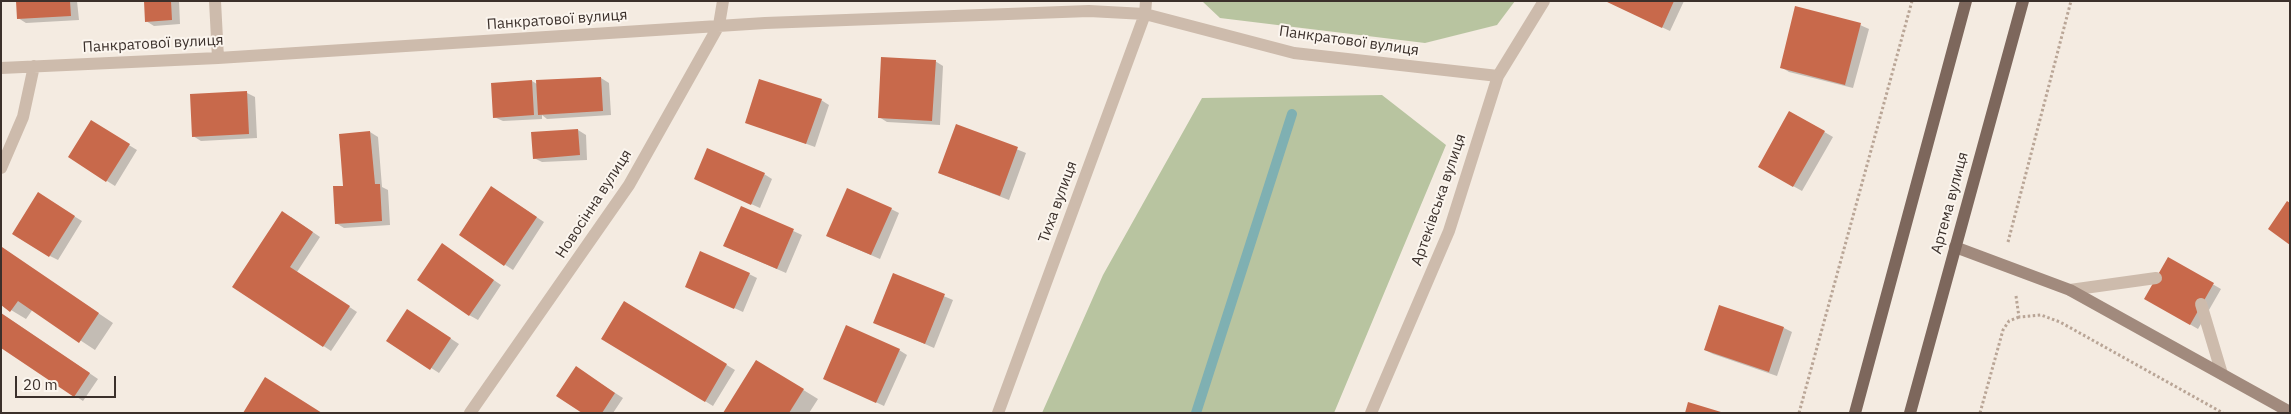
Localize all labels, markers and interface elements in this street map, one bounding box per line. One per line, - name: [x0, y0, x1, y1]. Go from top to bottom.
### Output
- street label: Панкратової вулиця: [486, 6, 628, 34]
- street label: Панкратової вулиця: [1278, 22, 1420, 60]
- street label: Панкратової вулиця: [82, 31, 224, 57]
- street label: Артеківська вулиця: [1408, 132, 1470, 268]
- street label: Новосінна вулиця: [552, 146, 636, 262]
- street label: Артема вулиця: [1928, 150, 1972, 256]
- street label: Тиха вулиця: [1035, 159, 1081, 245]
- scale bar: [18, 366, 119, 398]
- text: 20 m: [23, 375, 58, 394]

